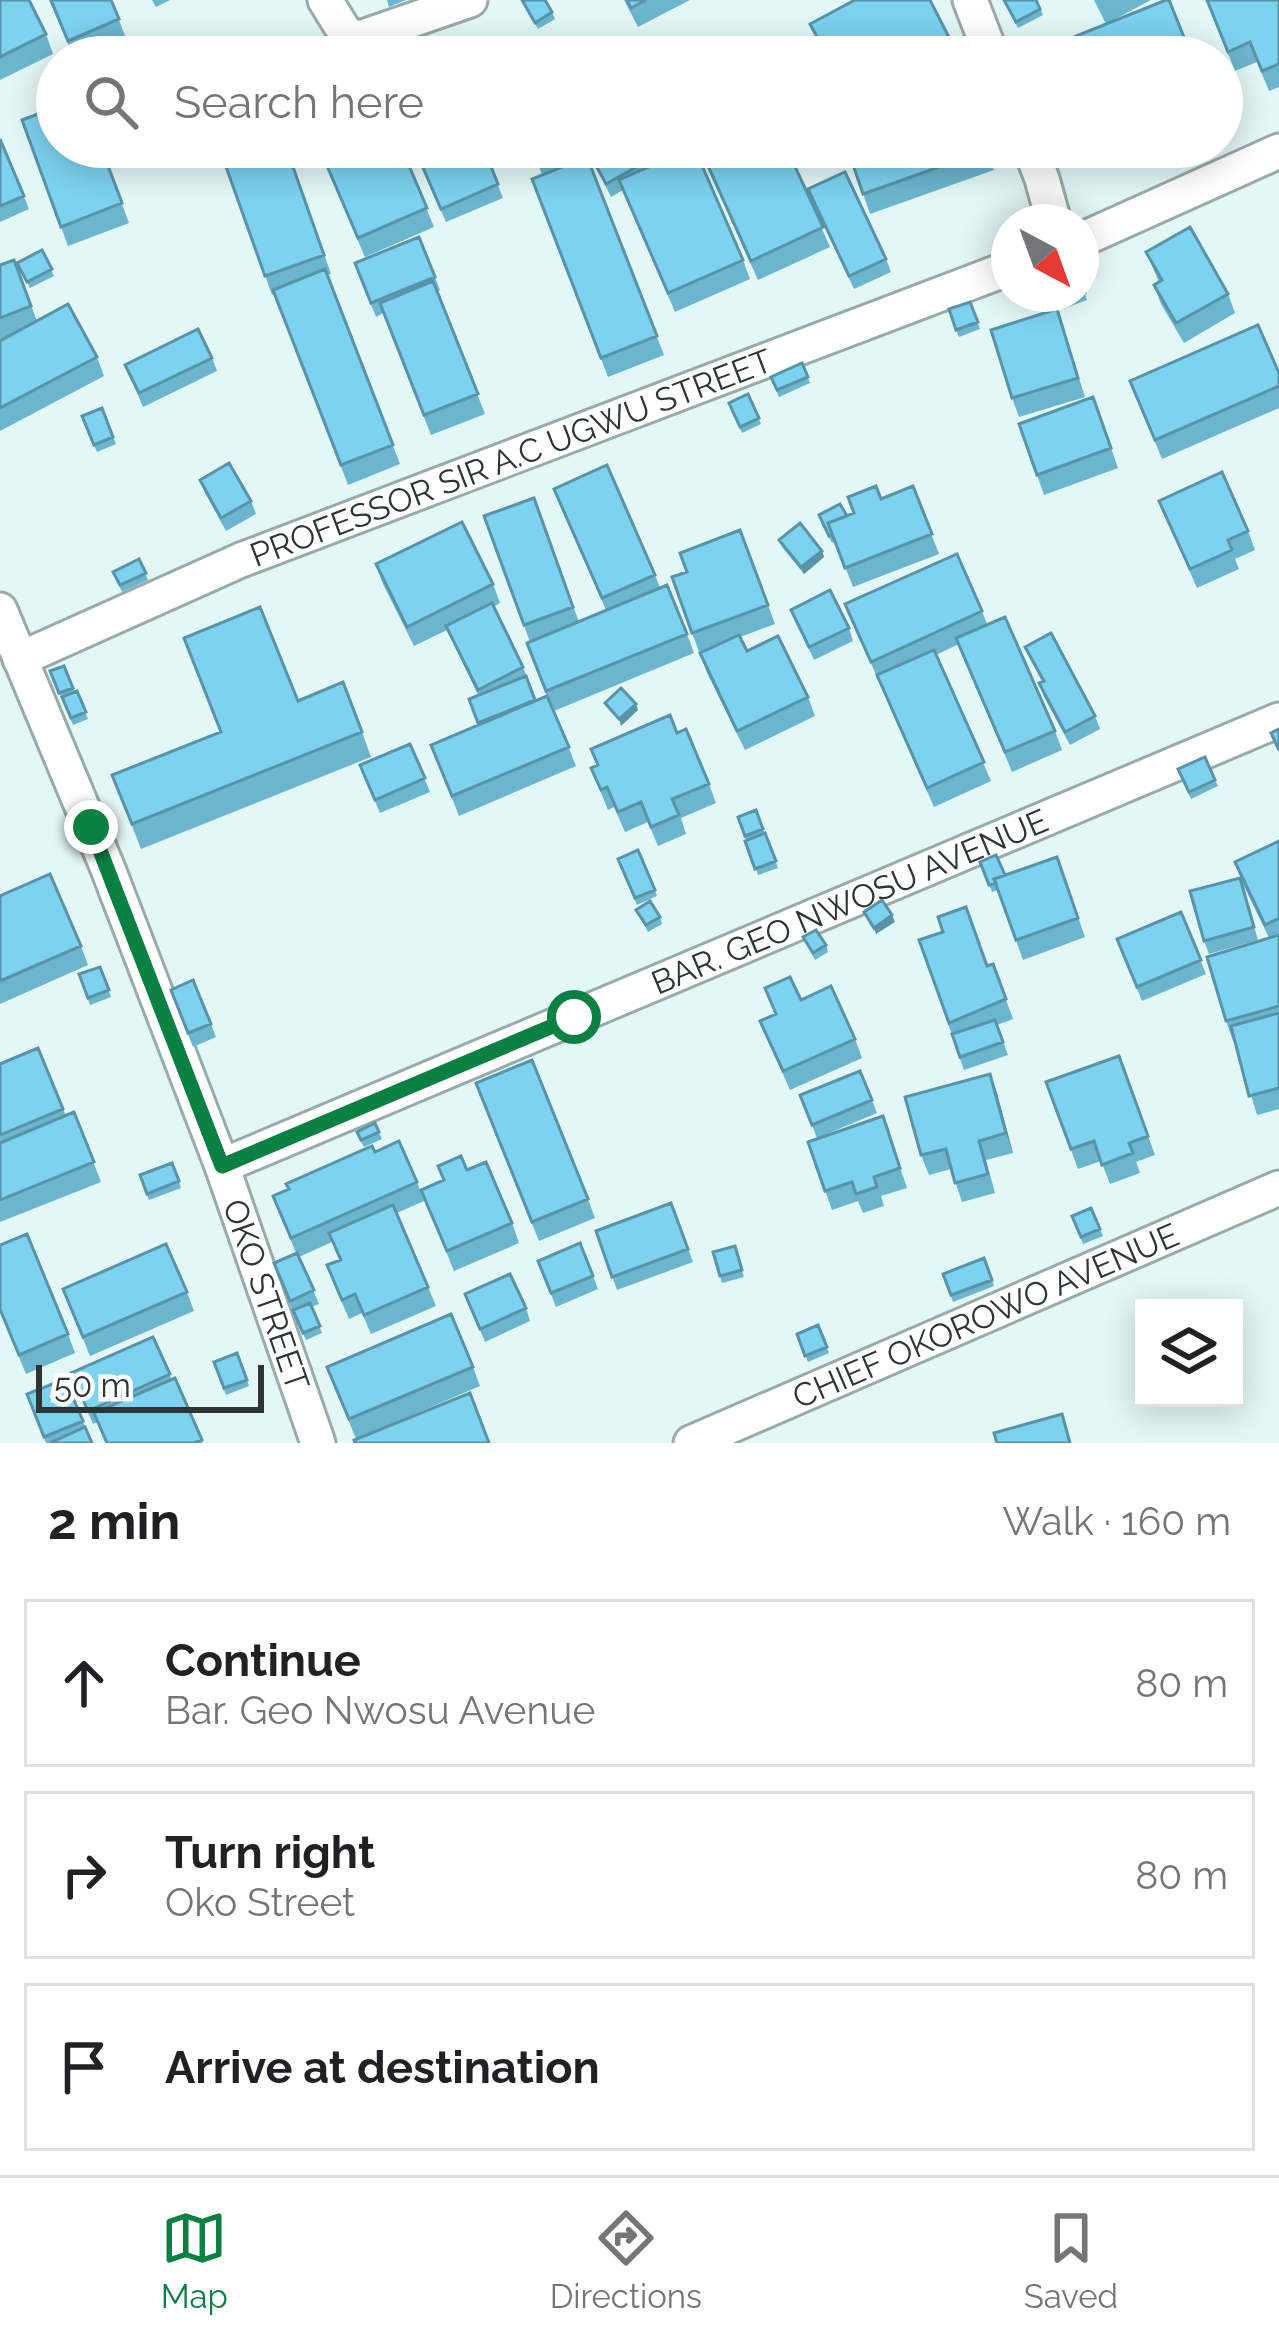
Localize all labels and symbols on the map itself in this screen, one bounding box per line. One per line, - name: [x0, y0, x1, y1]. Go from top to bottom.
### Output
- north arrow: [991, 204, 1099, 312]
- street label: PROFESSOR SIR A.C UGWU STREET: [245, 341, 778, 575]
- route end: [64, 800, 118, 854]
- street label: BAR. GEO NWOSU AVENUE: [646, 801, 1054, 1003]
- route start: [547, 990, 601, 1044]
- street label: OKO STREET: [215, 1194, 317, 1396]
- street label: CHIEF OKOROWO AVENUE: [787, 1215, 1185, 1417]
- scale bar: [36, 1359, 264, 1412]

